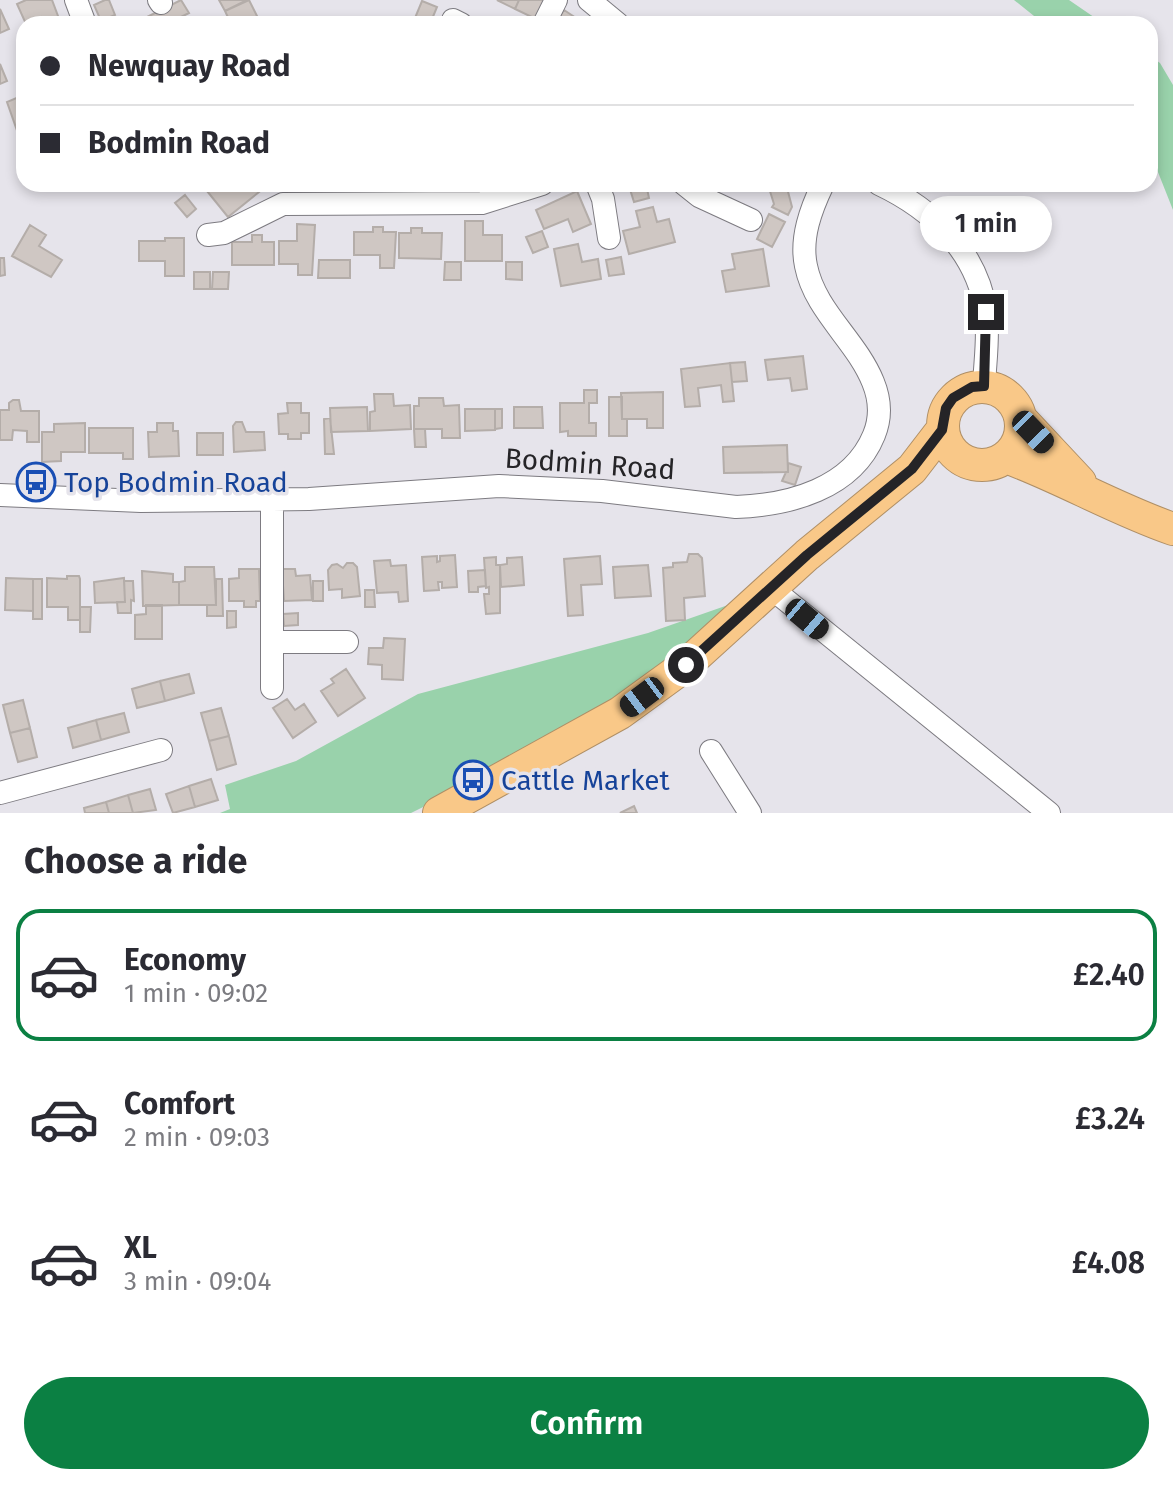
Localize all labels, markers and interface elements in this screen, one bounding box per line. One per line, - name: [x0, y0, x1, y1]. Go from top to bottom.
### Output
- text: Newquay Road: [88, 48, 290, 84]
- text: Bodmin Road: [88, 125, 270, 161]
- callout: 1 min: [920, 196, 1052, 252]
- text: 1 min: [955, 208, 1017, 239]
- route end: [968, 294, 1004, 330]
- car: [1008, 406, 1058, 458]
- street label: Bodmin Road: [504, 442, 676, 486]
- bus stop icon: Top Bodmin Road: [15, 461, 57, 503]
- place label: Top Bodmin Road: [64, 466, 288, 499]
- car: [781, 594, 833, 644]
- route start: [668, 647, 704, 683]
- car: [616, 673, 668, 721]
- bus stop icon: Cattle Market: [452, 759, 494, 801]
- place label: Cattle Market: [501, 764, 670, 797]
- text: Choose a ride: [24, 839, 247, 883]
- icon: car: [28, 939, 100, 1011]
- text: Economy: [124, 942, 246, 978]
- text: £2.40: [1073, 957, 1145, 993]
- text: 1 min · 09:02: [124, 978, 268, 1009]
- icon: car: [28, 1083, 100, 1155]
- text: Comfort: [124, 1086, 235, 1122]
- text: £3.24: [1075, 1101, 1145, 1137]
- text: 2 min · 09:03: [124, 1122, 270, 1153]
- icon: car: [28, 1227, 100, 1299]
- text: XL: [124, 1230, 157, 1266]
- text: £4.08: [1072, 1245, 1145, 1281]
- text: 3 min · 09:04: [124, 1266, 271, 1297]
- button: Confirm: [24, 1377, 1149, 1469]

